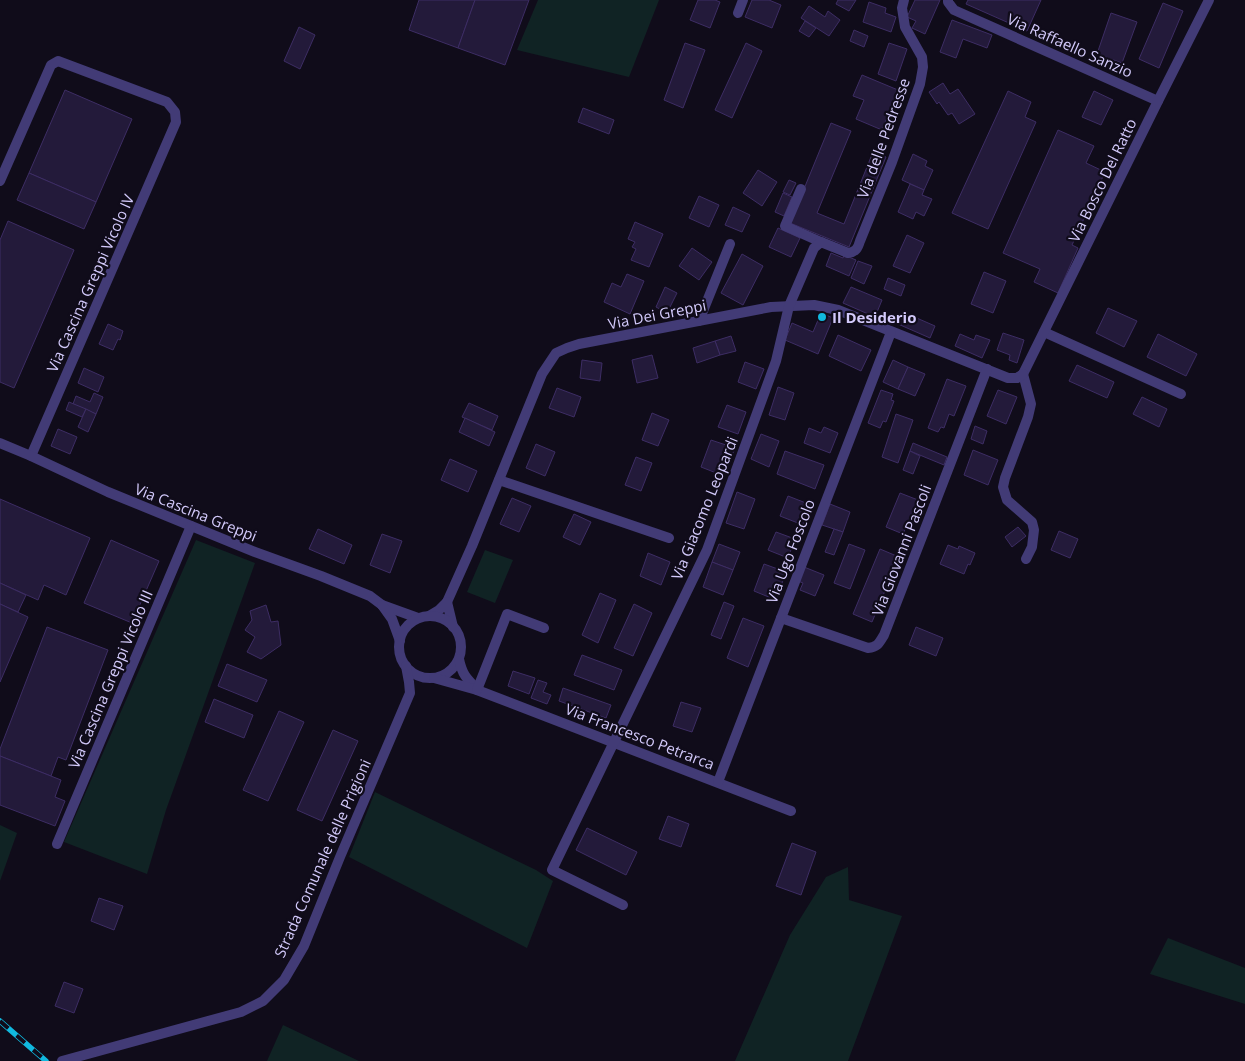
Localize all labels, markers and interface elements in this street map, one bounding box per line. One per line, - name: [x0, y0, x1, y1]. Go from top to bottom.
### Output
- street label: Via Raffaello Sanzio: [1004, 8, 1136, 82]
- street label: Via delle Pedresse: [852, 75, 914, 201]
- street label: Via Bosco Del Ratto: [1063, 115, 1141, 245]
- street label: Via Cascina Greppi Vicolo IV: [42, 191, 138, 375]
- street label: Via Dei Greppi: [606, 295, 708, 333]
- place label: Il Desiderio: [832, 307, 916, 327]
- marker: Il Desiderio: [816, 311, 828, 323]
- street label: Via Giacomo Leopardi: [666, 433, 742, 583]
- street label: Via Cascina Greppi: [132, 478, 260, 546]
- street label: Via Giovanni Pascoli: [867, 482, 935, 618]
- street label: Via Ugo Foscolo: [761, 496, 819, 606]
- street label: Via Cascina Greppi Vicolo III: [63, 587, 157, 771]
- street label: Via Francesco Petrarca: [563, 698, 717, 774]
- street label: Strada Comunale delle Prigioni: [269, 756, 375, 960]

